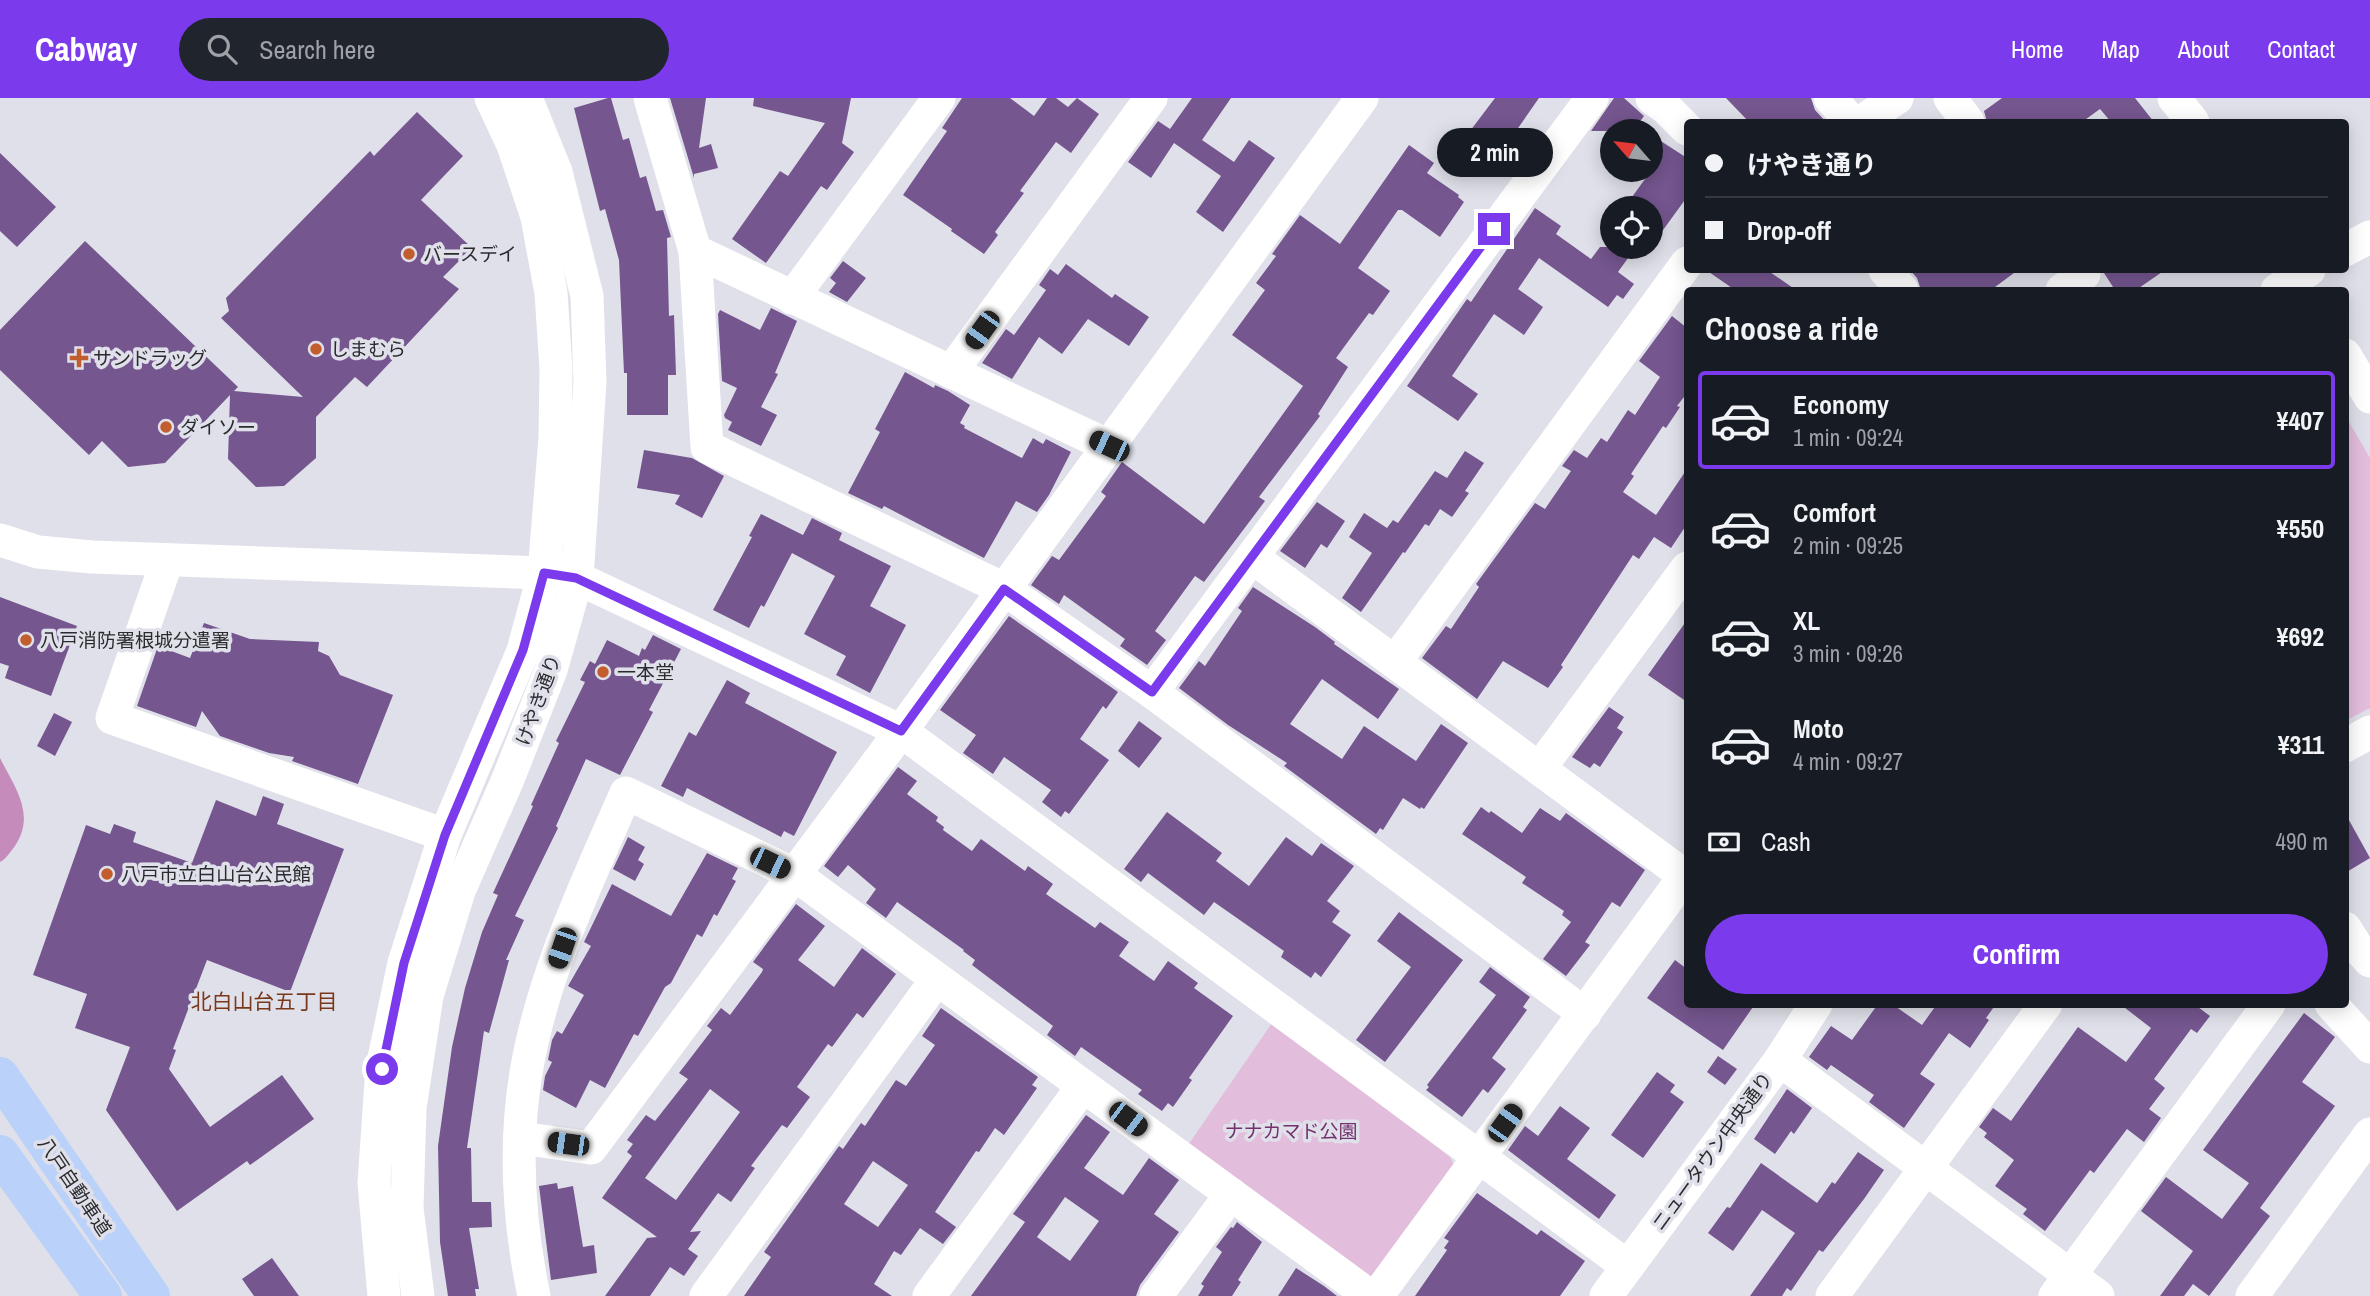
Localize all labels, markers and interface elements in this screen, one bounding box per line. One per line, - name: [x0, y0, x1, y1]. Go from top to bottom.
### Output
- search box: [179, 18, 669, 81]
- text: Cabway: [35, 27, 137, 71]
- icon: search: [203, 30, 241, 68]
- text: Search here: [259, 32, 375, 67]
- text: Home: [2011, 33, 2063, 65]
- text: Map: [2101, 33, 2140, 65]
- text: About: [2178, 33, 2229, 65]
- text: Contact: [2267, 33, 2335, 65]
- north arrow: [1600, 119, 1662, 182]
- map controls: [1600, 119, 1663, 259]
- callout: 2 min: [1436, 128, 1552, 176]
- text: 2 min: [1470, 137, 1520, 168]
- text: けやき通り: [1747, 147, 1877, 182]
- button: locate: [1600, 196, 1663, 259]
- route end: [1478, 213, 1510, 245]
- text: Drop-off: [1747, 213, 1831, 248]
- place label: バースデイ: [423, 241, 517, 267]
- marker: バースデイ: [401, 246, 417, 262]
- car: [962, 307, 1003, 353]
- text: Choose a ride: [1705, 307, 1879, 350]
- place label: しまむら: [330, 336, 406, 362]
- marker: しまむら: [308, 341, 324, 357]
- place label: サンドラッグ: [93, 345, 207, 371]
- marker: サンドラッグ: [71, 350, 87, 366]
- text: Economy: [1793, 387, 1889, 422]
- icon: car: [1709, 389, 1772, 452]
- text: ¥407: [2277, 403, 2324, 438]
- place label: ダイソー: [180, 414, 256, 440]
- marker: ダイソー: [158, 419, 174, 435]
- text: 1 min · 09:24: [1793, 422, 1903, 453]
- car: [1086, 428, 1133, 464]
- text: Comfort: [1793, 495, 1876, 530]
- icon: car: [1709, 497, 1772, 560]
- text: ¥550: [2277, 511, 2324, 546]
- text: 2 min · 09:25: [1793, 530, 1903, 561]
- text: XL: [1793, 603, 1820, 638]
- icon: car: [1709, 605, 1772, 668]
- text: ¥692: [2277, 619, 2324, 654]
- place label: 八戸消防署根城分遣署: [40, 627, 230, 653]
- marker: 八戸消防署根城分遣署: [18, 632, 34, 648]
- text: 3 min · 09:26: [1793, 638, 1903, 669]
- street label: けやき通り: [510, 651, 566, 749]
- place label: 一本堂: [617, 659, 674, 685]
- marker: 一本堂: [595, 664, 611, 680]
- text: Moto: [1793, 711, 1844, 746]
- icon: car: [1709, 713, 1772, 776]
- text: ¥311: [2278, 727, 2324, 762]
- text: 4 min · 09:27: [1793, 746, 1903, 777]
- icon: cash: [1705, 823, 1743, 861]
- text: Cash: [1761, 824, 1811, 859]
- text: 490 m: [2276, 826, 2328, 857]
- car: [747, 844, 794, 882]
- place label: 八戸市立白山台公民館: [121, 861, 311, 887]
- marker: 八戸市立白山台公民館: [99, 866, 115, 882]
- button: Confirm: [1705, 914, 2328, 994]
- car: [546, 925, 579, 971]
- district label: 北白山台五丁目: [191, 987, 338, 1016]
- route start: [366, 1053, 398, 1085]
- street label: ニュータウン中央通り: [1646, 1066, 1778, 1236]
- car: [1105, 1098, 1152, 1140]
- car: [1485, 1100, 1526, 1146]
- park label: ナナカマド公園: [1224, 1118, 1358, 1144]
- street label: 八戸自動車道: [32, 1131, 118, 1241]
- car: [546, 1131, 591, 1157]

